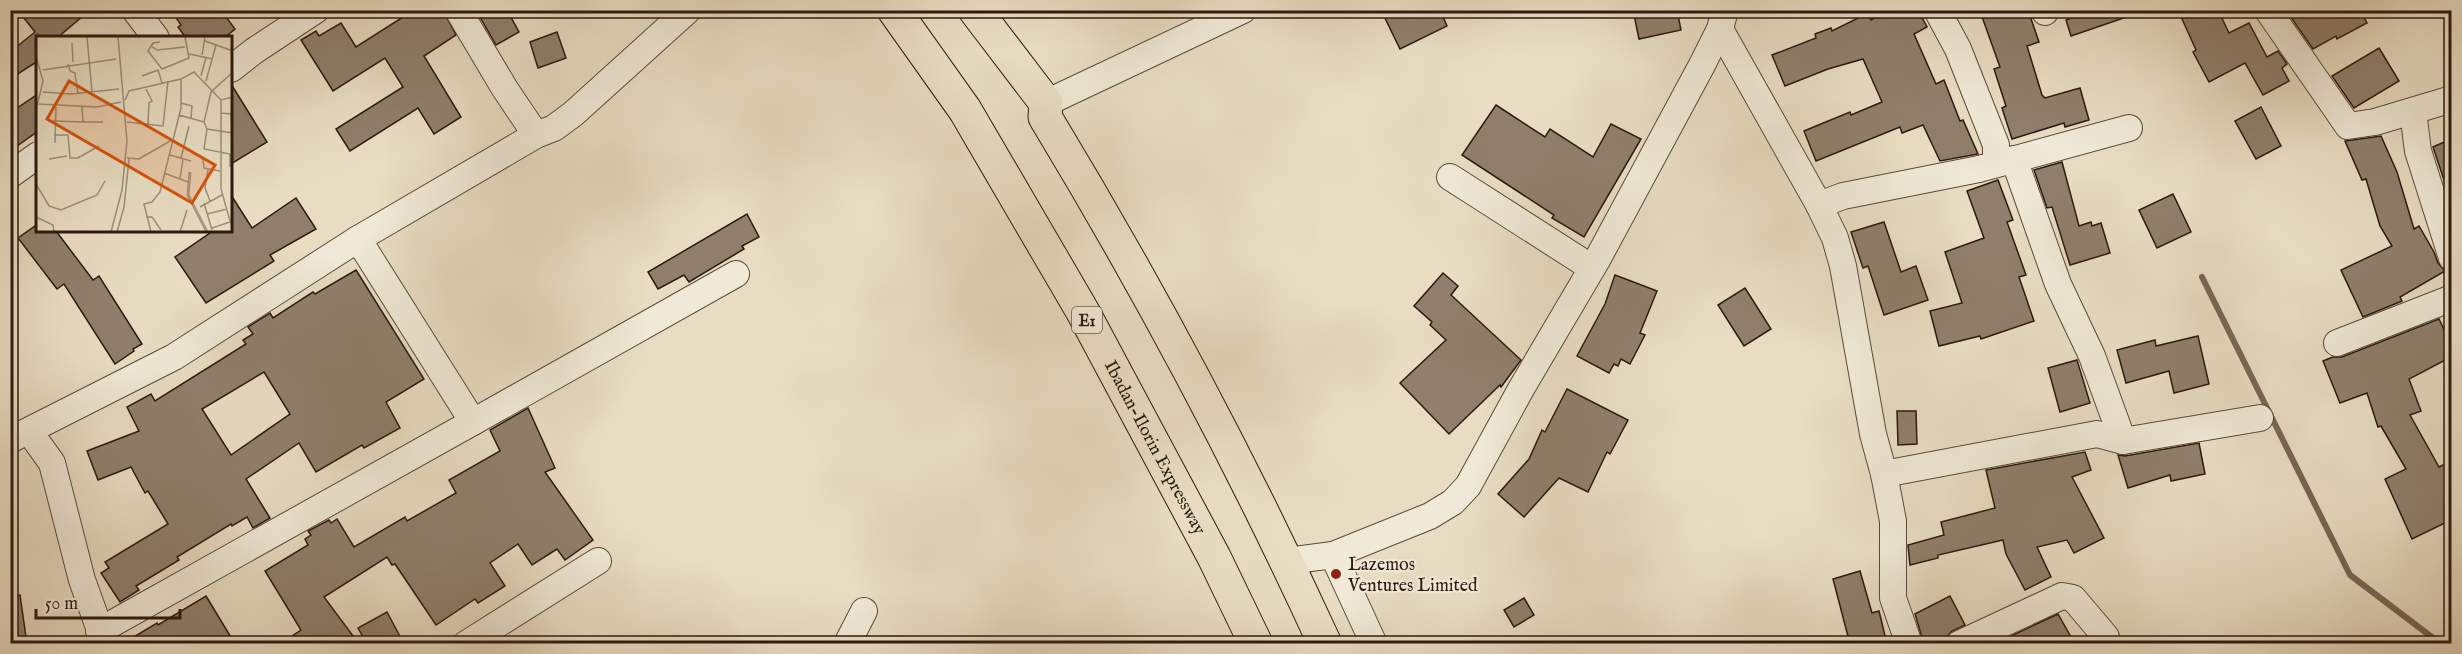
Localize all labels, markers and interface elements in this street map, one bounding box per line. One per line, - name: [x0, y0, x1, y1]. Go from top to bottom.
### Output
- inset map: [36, 36, 232, 232]
- road number: E1: [1072, 307, 1102, 333]
- street label: Ibadan-Ilorin Expressway: [1098, 357, 1210, 539]
- place label: Lazemos Ventures Limited: [1347, 554, 1478, 598]
- marker: Lazemos Ventures Limited: [1329, 567, 1343, 581]
- scale bar: [36, 582, 180, 620]
- text: 50 m: [45, 593, 78, 616]

